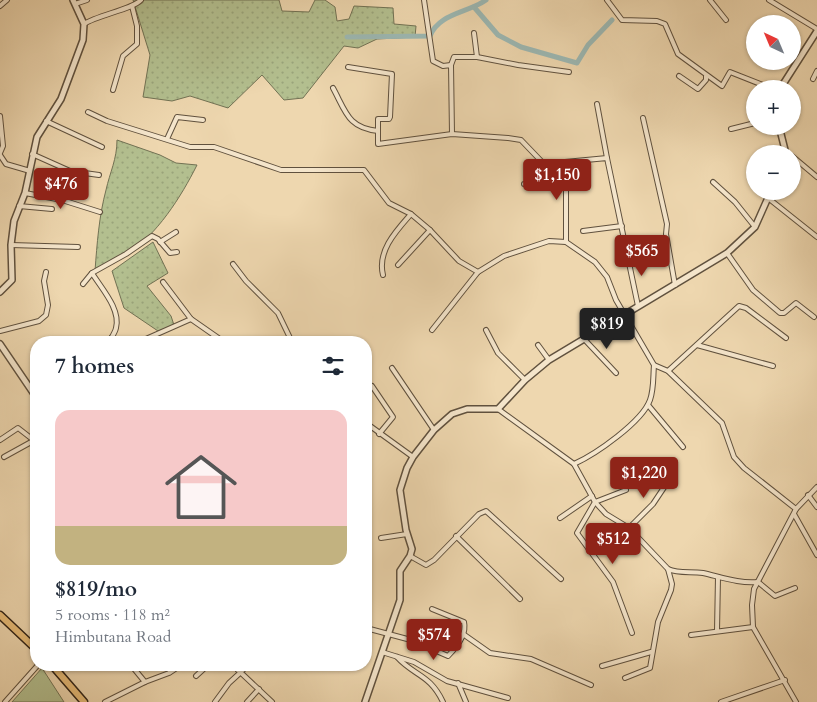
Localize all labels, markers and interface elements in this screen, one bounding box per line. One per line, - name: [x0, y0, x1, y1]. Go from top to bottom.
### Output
- north arrow: [746, 15, 801, 70]
- map controls: [746, 15, 801, 200]
- button: +: [746, 80, 801, 135]
- button: −: [746, 145, 801, 200]
- pin: $1,150: [516, 158, 598, 201]
- text: $1,150: [534, 164, 580, 186]
- pin: $476: [31, 168, 91, 210]
- text: $476: [45, 173, 77, 195]
- pin: $565: [612, 234, 672, 277]
- text: $565: [626, 240, 658, 262]
- pin: $819: [577, 308, 637, 350]
- text: $819: [591, 313, 623, 335]
- text: 7 homes: [55, 352, 134, 381]
- icon: filters: [319, 352, 347, 380]
- icon: home: [156, 442, 246, 532]
- pin: $1,220: [603, 456, 685, 499]
- text: $1,220: [621, 462, 667, 484]
- pin: $512: [583, 522, 643, 565]
- text: $512: [597, 528, 629, 550]
- text: $819/mo: [55, 575, 137, 604]
- text: 5 rooms · 118 m²: [55, 604, 170, 626]
- pin: $574: [404, 618, 464, 661]
- text: $574: [418, 624, 450, 646]
- text: Himbutana Road: [55, 626, 171, 648]

